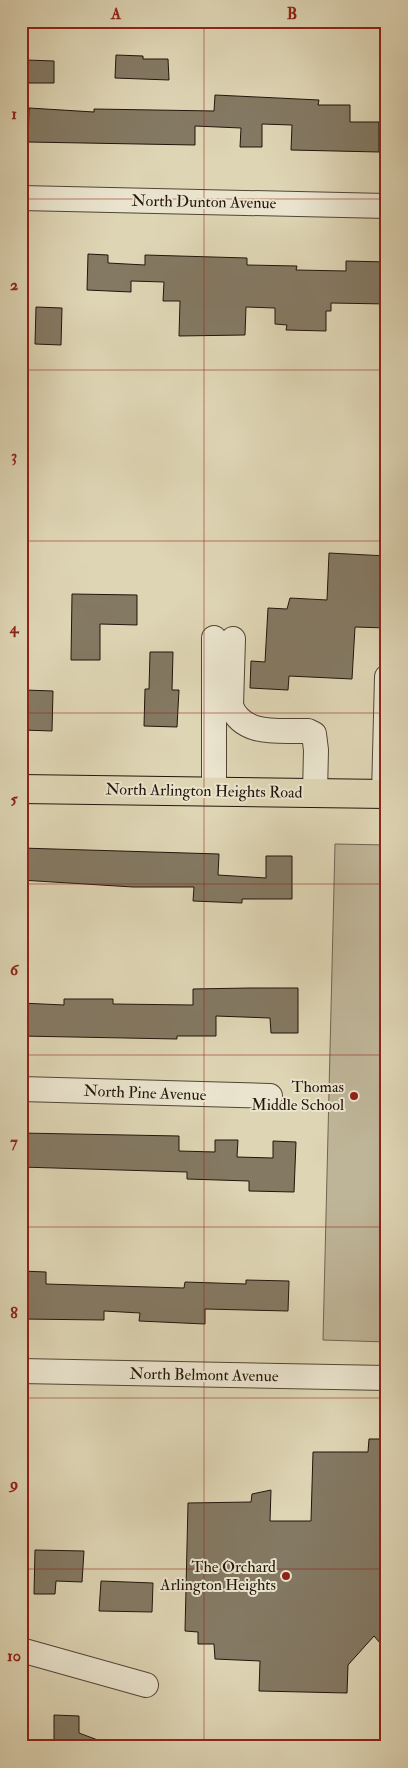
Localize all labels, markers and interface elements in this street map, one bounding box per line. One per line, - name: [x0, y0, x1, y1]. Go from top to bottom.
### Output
- text: A: [110, 4, 122, 24]
- text: B: [287, 4, 297, 24]
- text: 1: [11, 104, 17, 124]
- street label: North Dunton Avenue: [131, 191, 277, 213]
- text: 2: [10, 275, 18, 295]
- text: 3: [11, 446, 17, 466]
- text: 4: [9, 618, 20, 638]
- street label: North Arlington Heights Road: [105, 779, 303, 803]
- text: 5: [10, 789, 18, 809]
- text: 6: [10, 960, 20, 980]
- place label: Thomas Middle School: [251, 1077, 344, 1115]
- street label: North Pine Avenue: [83, 1081, 207, 1105]
- marker: Thomas Middle School: [348, 1090, 360, 1102]
- text: 7: [10, 1132, 18, 1152]
- text: 8: [10, 1303, 18, 1323]
- street label: North Belmont Avenue: [129, 1364, 279, 1386]
- text: 9: [8, 1474, 18, 1494]
- place label: The Orchard Arlington Heights: [159, 1557, 276, 1595]
- marker: The Orchard Arlington Heights: [280, 1570, 292, 1582]
- text: 10: [7, 1646, 21, 1666]

